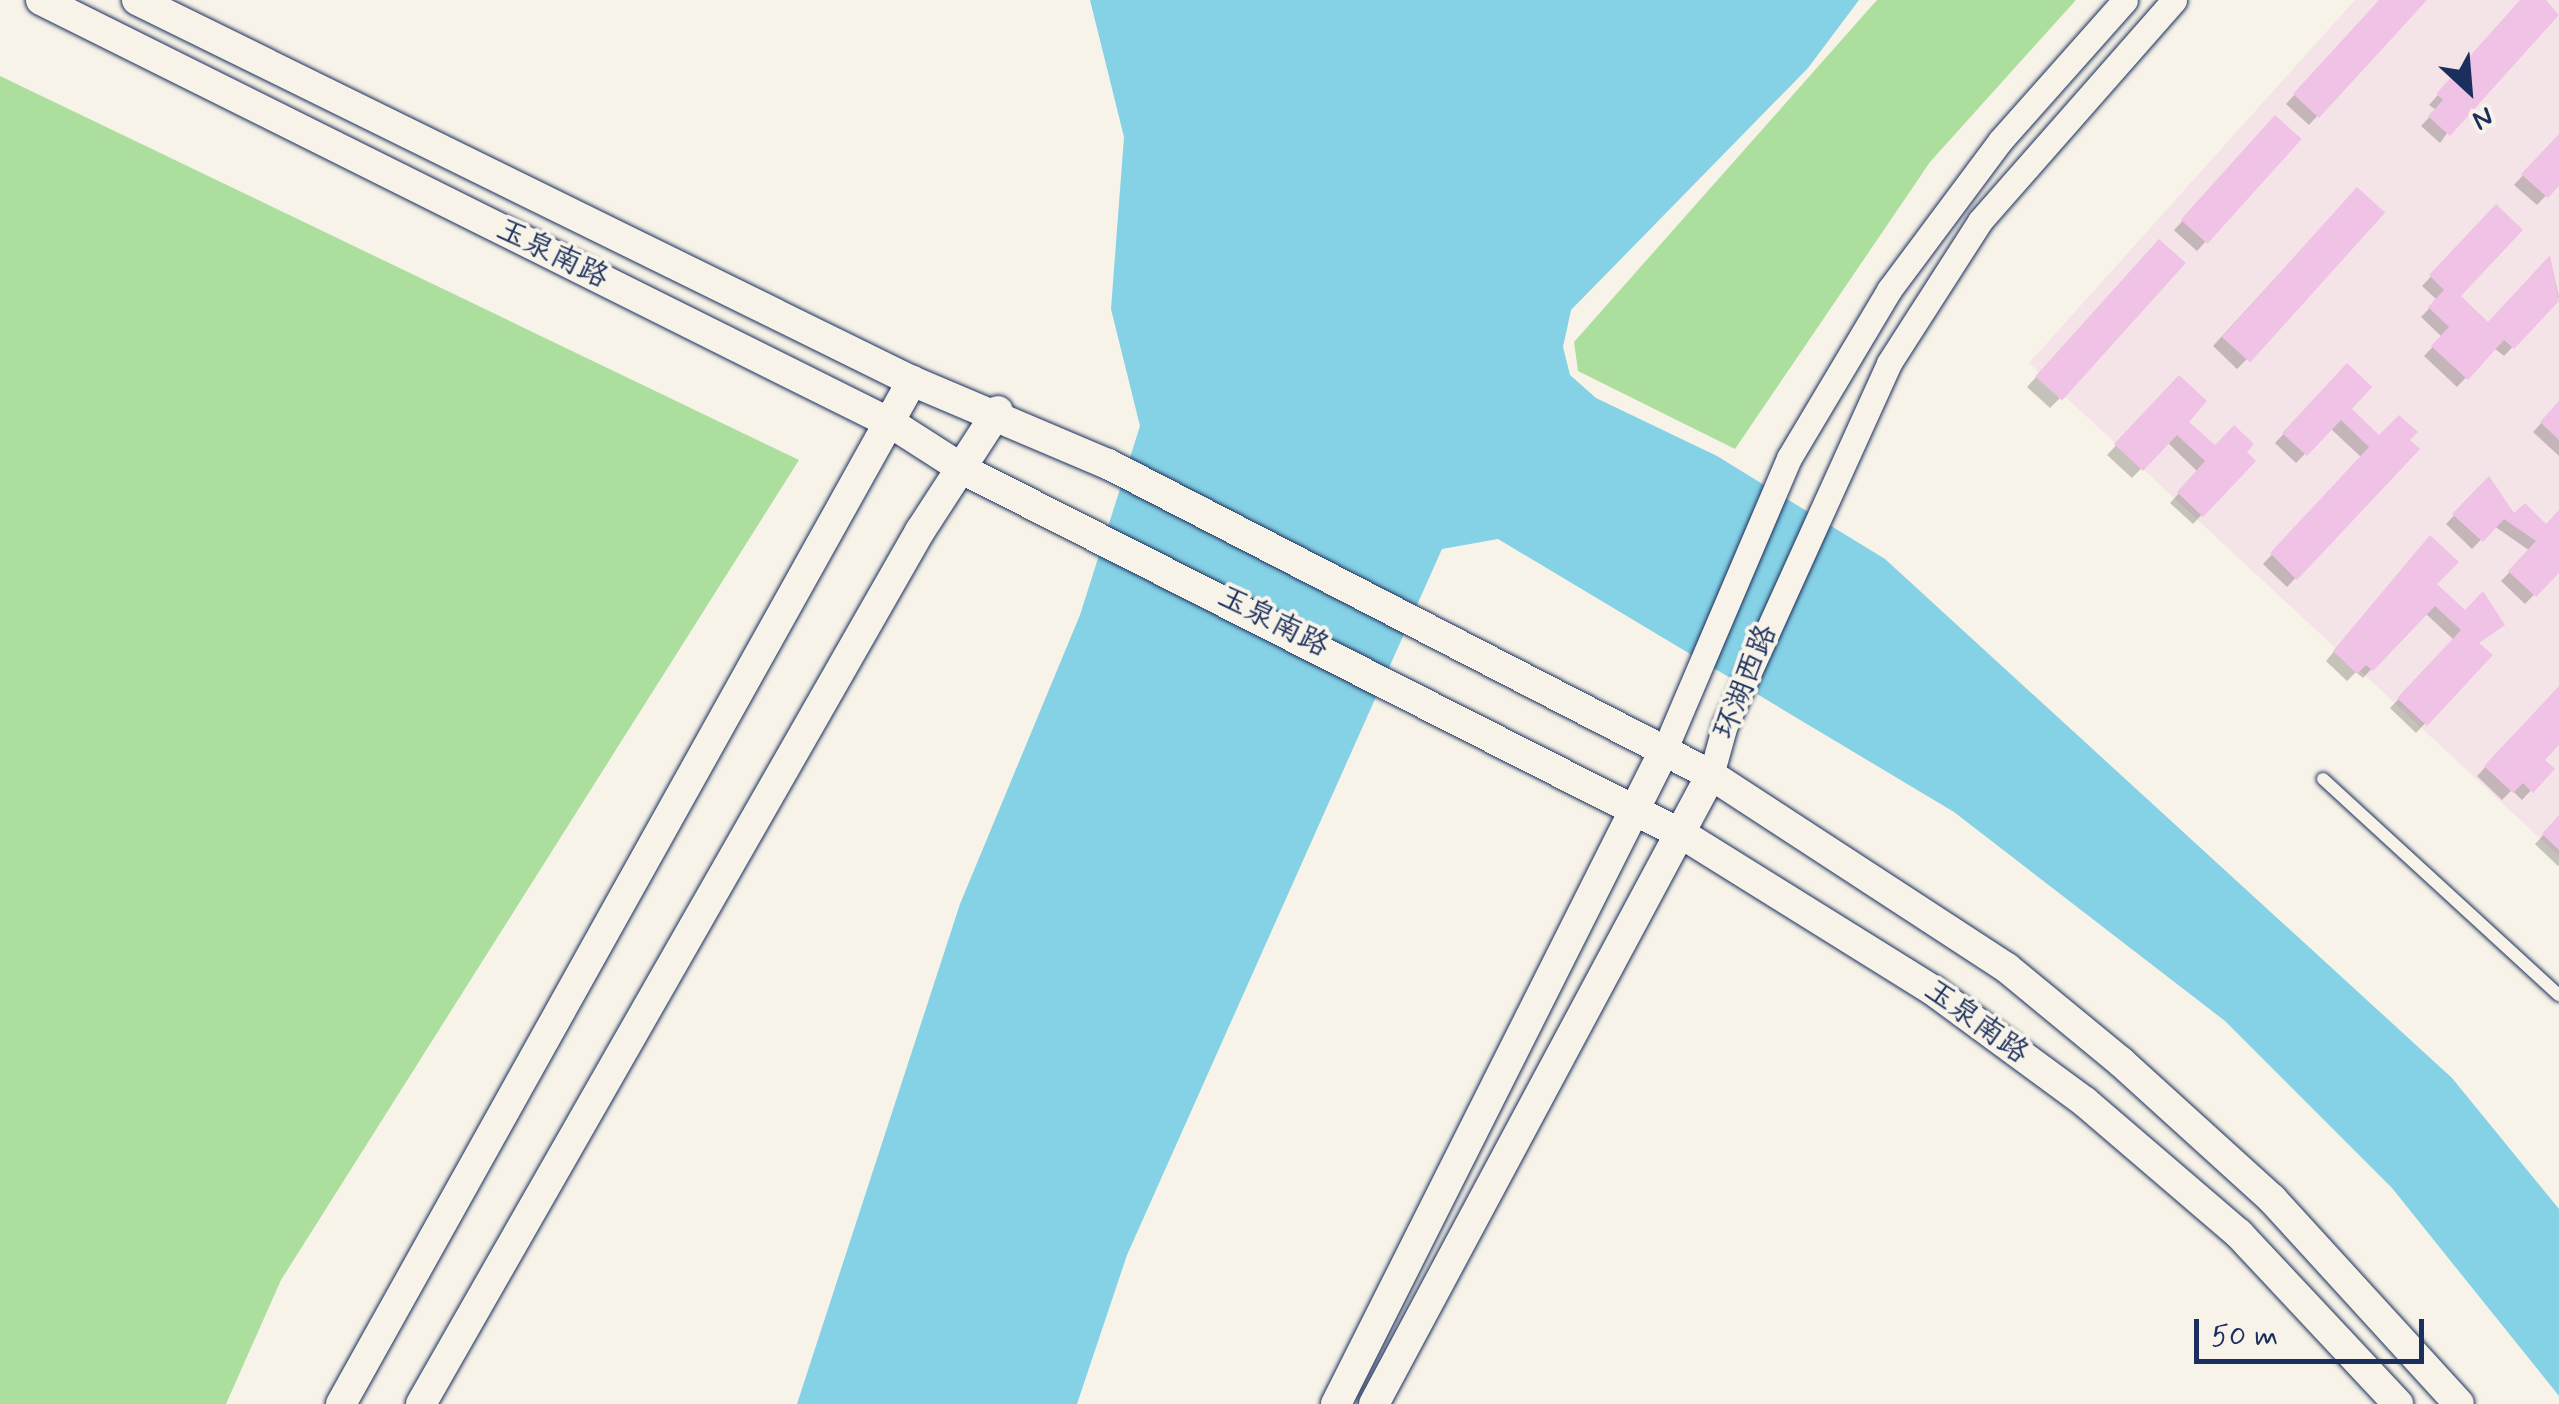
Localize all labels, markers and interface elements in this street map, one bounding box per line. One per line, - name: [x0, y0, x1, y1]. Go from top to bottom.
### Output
- north arrow: [2419, 40, 2519, 140]
- text: N: [2466, 97, 2499, 138]
- street label: 玉泉南路: [490, 212, 614, 296]
- street label: 玉泉南路: [1211, 579, 1335, 665]
- street label: 环湖西路: [1707, 620, 1785, 744]
- street label: 玉泉南路: [1917, 972, 2035, 1072]
- scale bar: [2199, 1299, 2429, 1361]
- text: 50 m: [2211, 1317, 2278, 1356]

